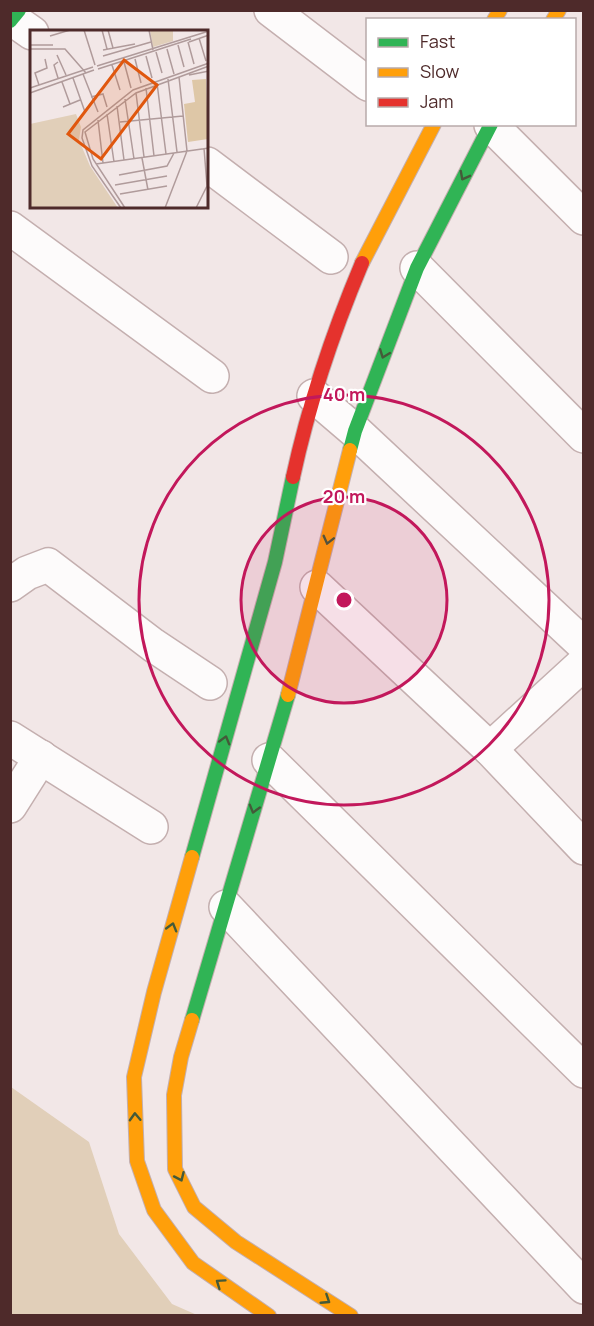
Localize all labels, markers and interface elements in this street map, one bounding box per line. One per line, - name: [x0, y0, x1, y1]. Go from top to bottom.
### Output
- legend: [366, 18, 576, 126]
- text: Fast: [420, 29, 455, 53]
- inset map: [30, 30, 208, 208]
- text: Slow: [420, 59, 460, 83]
- text: Jam: [420, 89, 454, 113]
- one-way arrow: [460, 170, 471, 181]
- one-way arrow: [379, 348, 391, 359]
- text: 40 m: [323, 382, 365, 406]
- text: 20 m: [323, 484, 365, 508]
- one-way arrow: [323, 535, 336, 545]
- centre of rings: [334, 590, 354, 610]
- one-way arrow: [218, 735, 230, 746]
- one-way arrow: [249, 803, 261, 814]
- one-way arrow: [165, 922, 177, 933]
- one-way arrow: [129, 1113, 142, 1122]
- one-way arrow: [172, 1170, 184, 1181]
- one-way arrow: [216, 1279, 227, 1290]
- one-way arrow: [320, 1292, 330, 1304]

